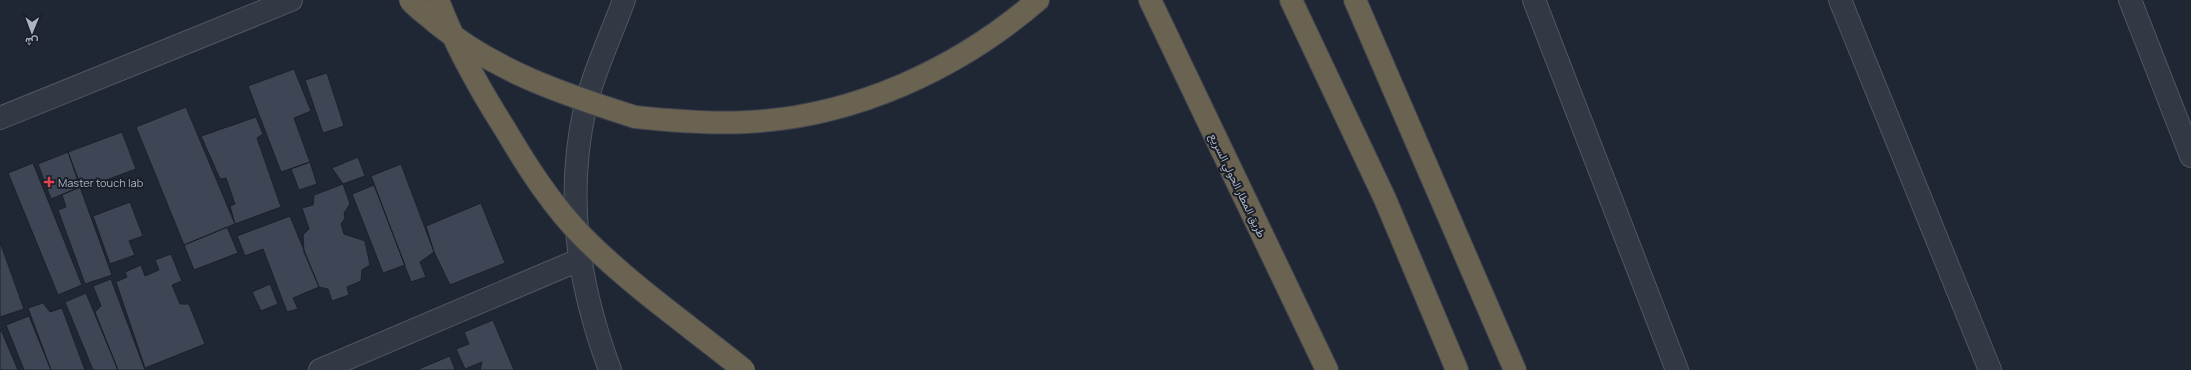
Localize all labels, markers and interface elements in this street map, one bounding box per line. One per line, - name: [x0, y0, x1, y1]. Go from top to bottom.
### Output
- north arrow: [12, 12, 52, 52]
- text: ش: [25, 35, 39, 50]
- street label: طريق المطار الحولي السريع: [1204, 130, 1270, 241]
- place label: Master touch lab: [58, 175, 144, 190]
- marker: Master touch lab: [43, 176, 55, 188]

